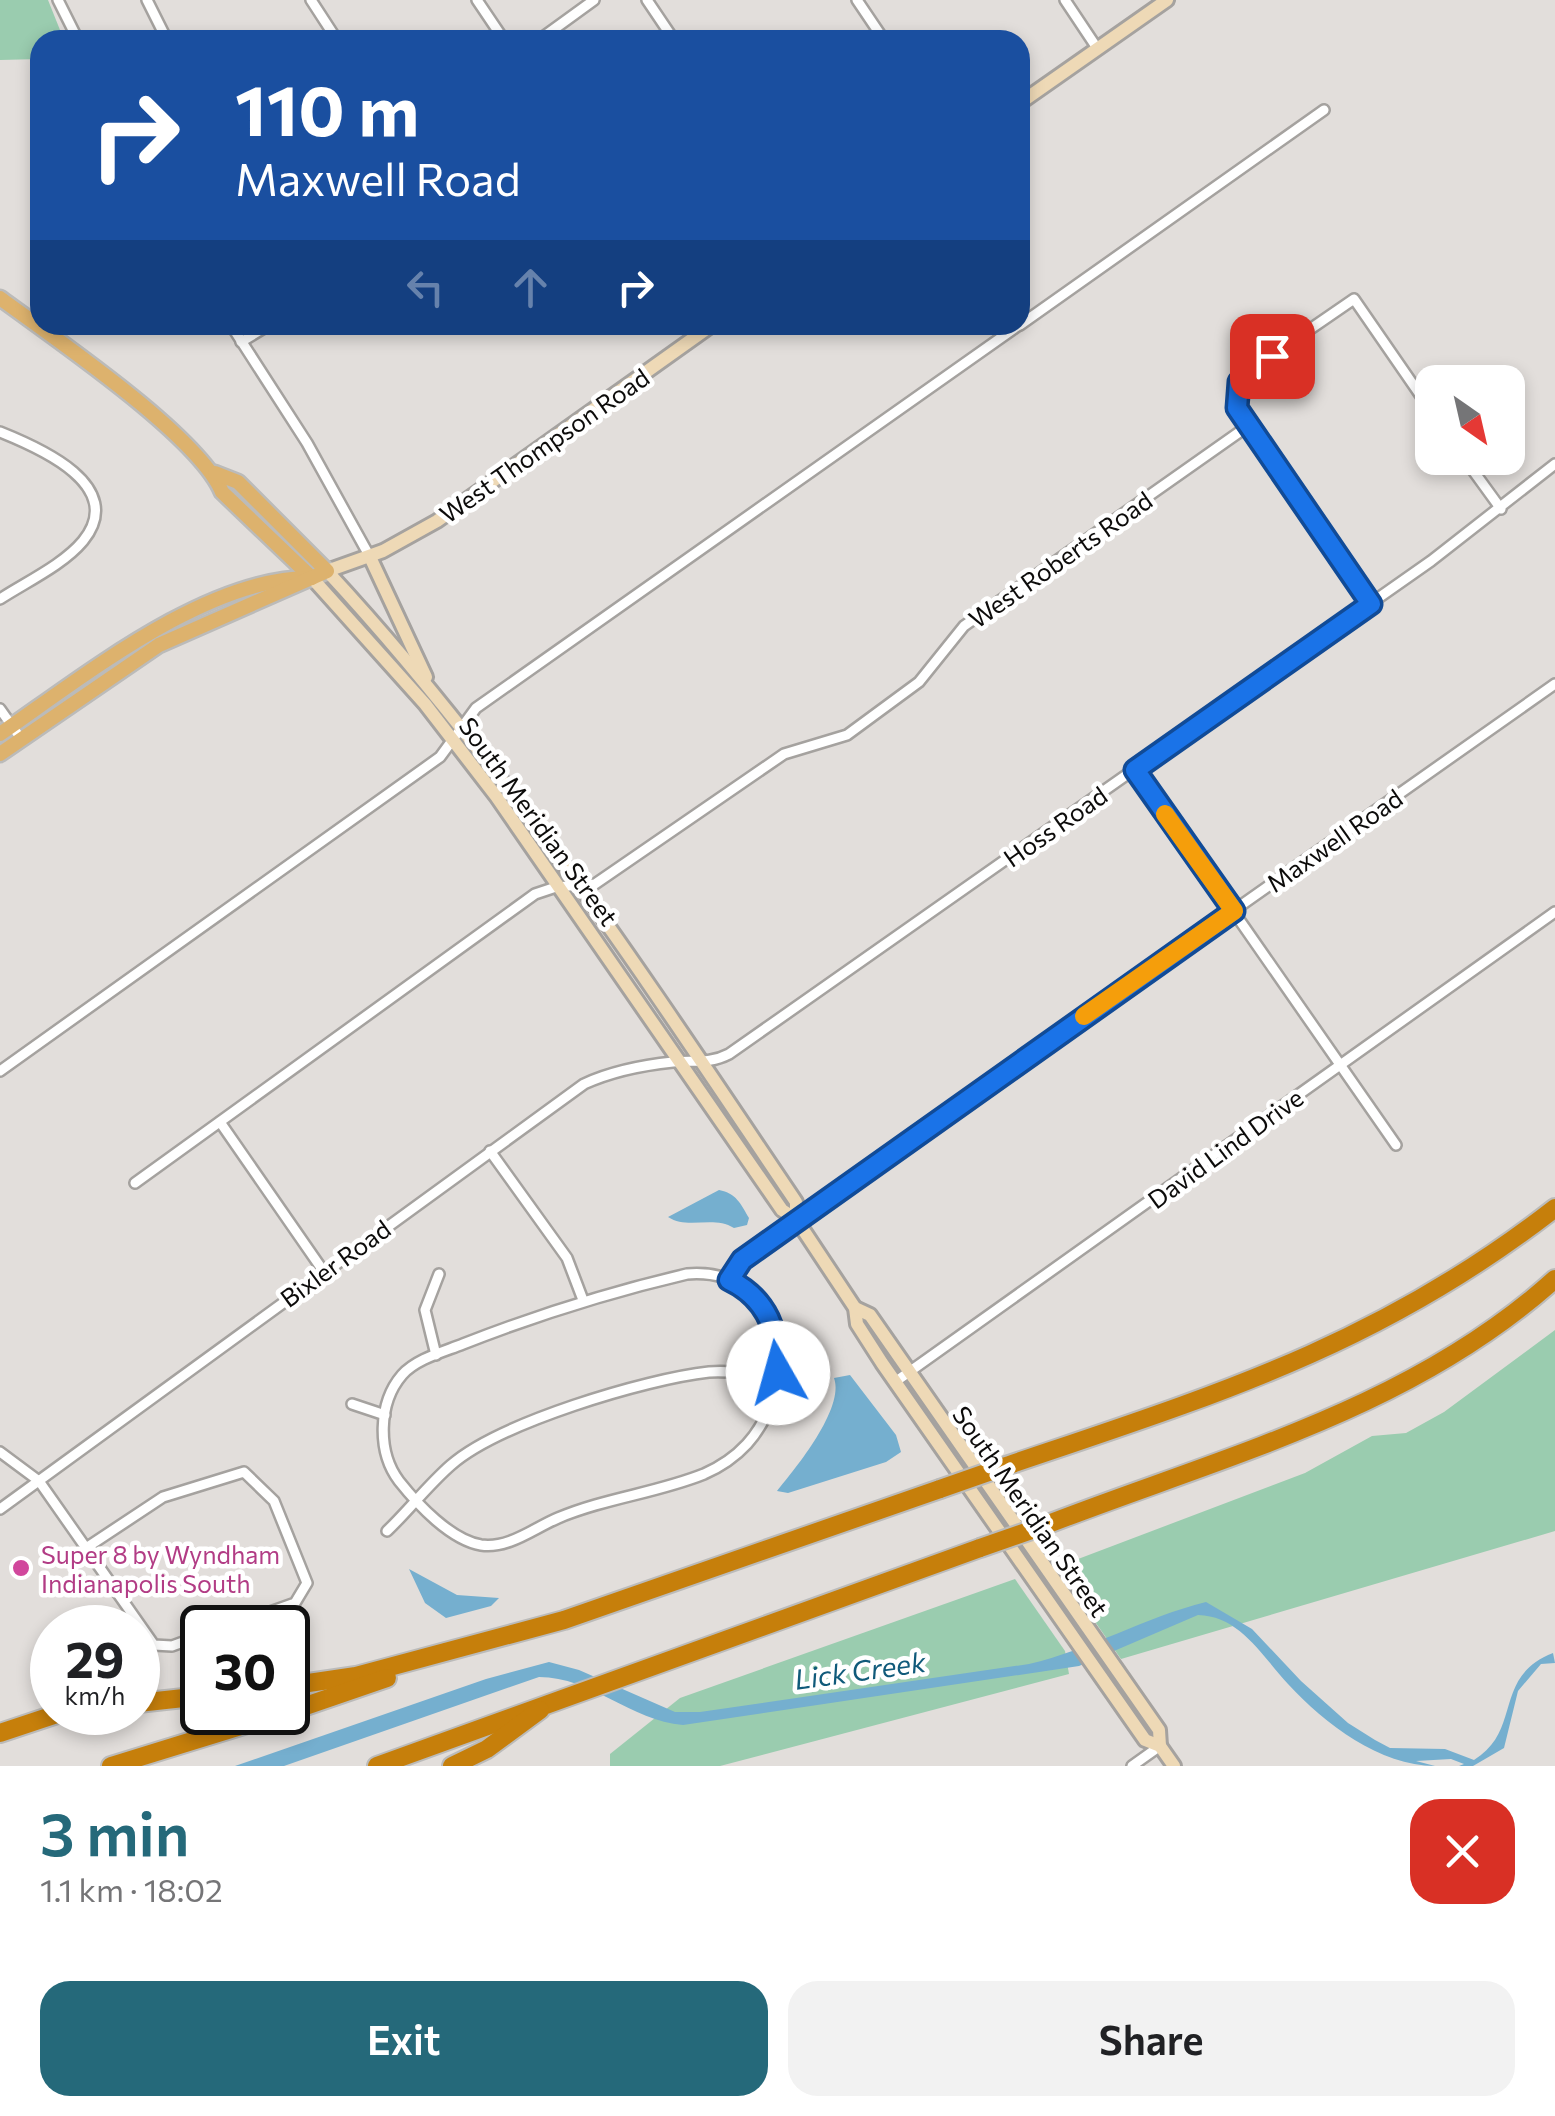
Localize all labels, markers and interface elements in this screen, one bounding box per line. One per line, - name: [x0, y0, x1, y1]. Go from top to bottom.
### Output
- text: 110 m: [235, 65, 419, 150]
- icon: right: [70, 70, 200, 200]
- text: Maxwell Road: [235, 150, 521, 205]
- icon: left: [398, 260, 453, 315]
- icon: ahead: [503, 260, 558, 315]
- icon: right: [608, 260, 663, 315]
- pin: [1230, 314, 1315, 399]
- icon: arrive: [1245, 329, 1300, 384]
- street label: West Thompson Road: [434, 361, 654, 529]
- north arrow: [1415, 365, 1525, 475]
- map controls: [1415, 365, 1525, 475]
- street label: West Roberts Road: [963, 485, 1157, 633]
- street label: South Meridian Street: [453, 711, 625, 931]
- street label: Hoss Road: [998, 779, 1112, 873]
- street label: Maxwell Road: [1260, 782, 1408, 898]
- street label: David Lind Drive: [1142, 1082, 1308, 1214]
- street label: Bixler Road: [274, 1213, 396, 1313]
- position arrow: [726, 1321, 830, 1425]
- street label: South Meridian Street: [947, 1400, 1115, 1622]
- place label: Super 8 by Wyndham Indianapolis South: [41, 1539, 280, 1598]
- marker: Super 8 by Wyndham Indianapolis South: [10, 1557, 32, 1579]
- speed limit sign: 30: [180, 1605, 310, 1735]
- text: 29: [65, 1627, 124, 1688]
- water label: Lick Creek: [792, 1644, 929, 1696]
- text: km/h: [65, 1680, 125, 1710]
- text: 3 min: [40, 1795, 189, 1868]
- button: close: [1410, 1799, 1515, 1904]
- text: 1.1 km · 18:02: [40, 1869, 223, 1909]
- button: Exit: [40, 1981, 768, 2096]
- button: Share: [788, 1981, 1515, 2096]

